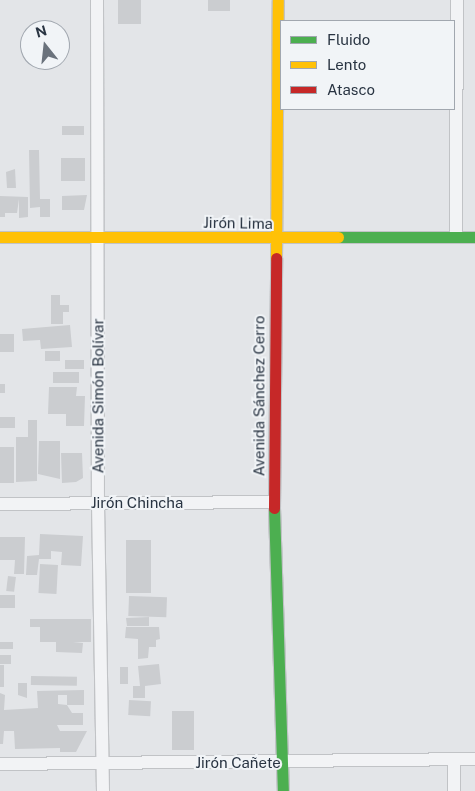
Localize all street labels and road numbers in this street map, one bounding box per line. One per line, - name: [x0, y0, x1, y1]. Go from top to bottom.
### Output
- street label: Jirón Lima: [203, 213, 273, 233]
- street label: Avenida Sánchez Cerro: [250, 316, 268, 476]
- street label: Avenida Simón Bolívar: [89, 319, 107, 473]
- street label: Jirón Chincha: [91, 494, 183, 512]
- street label: Jirón Cañete: [195, 754, 281, 772]

